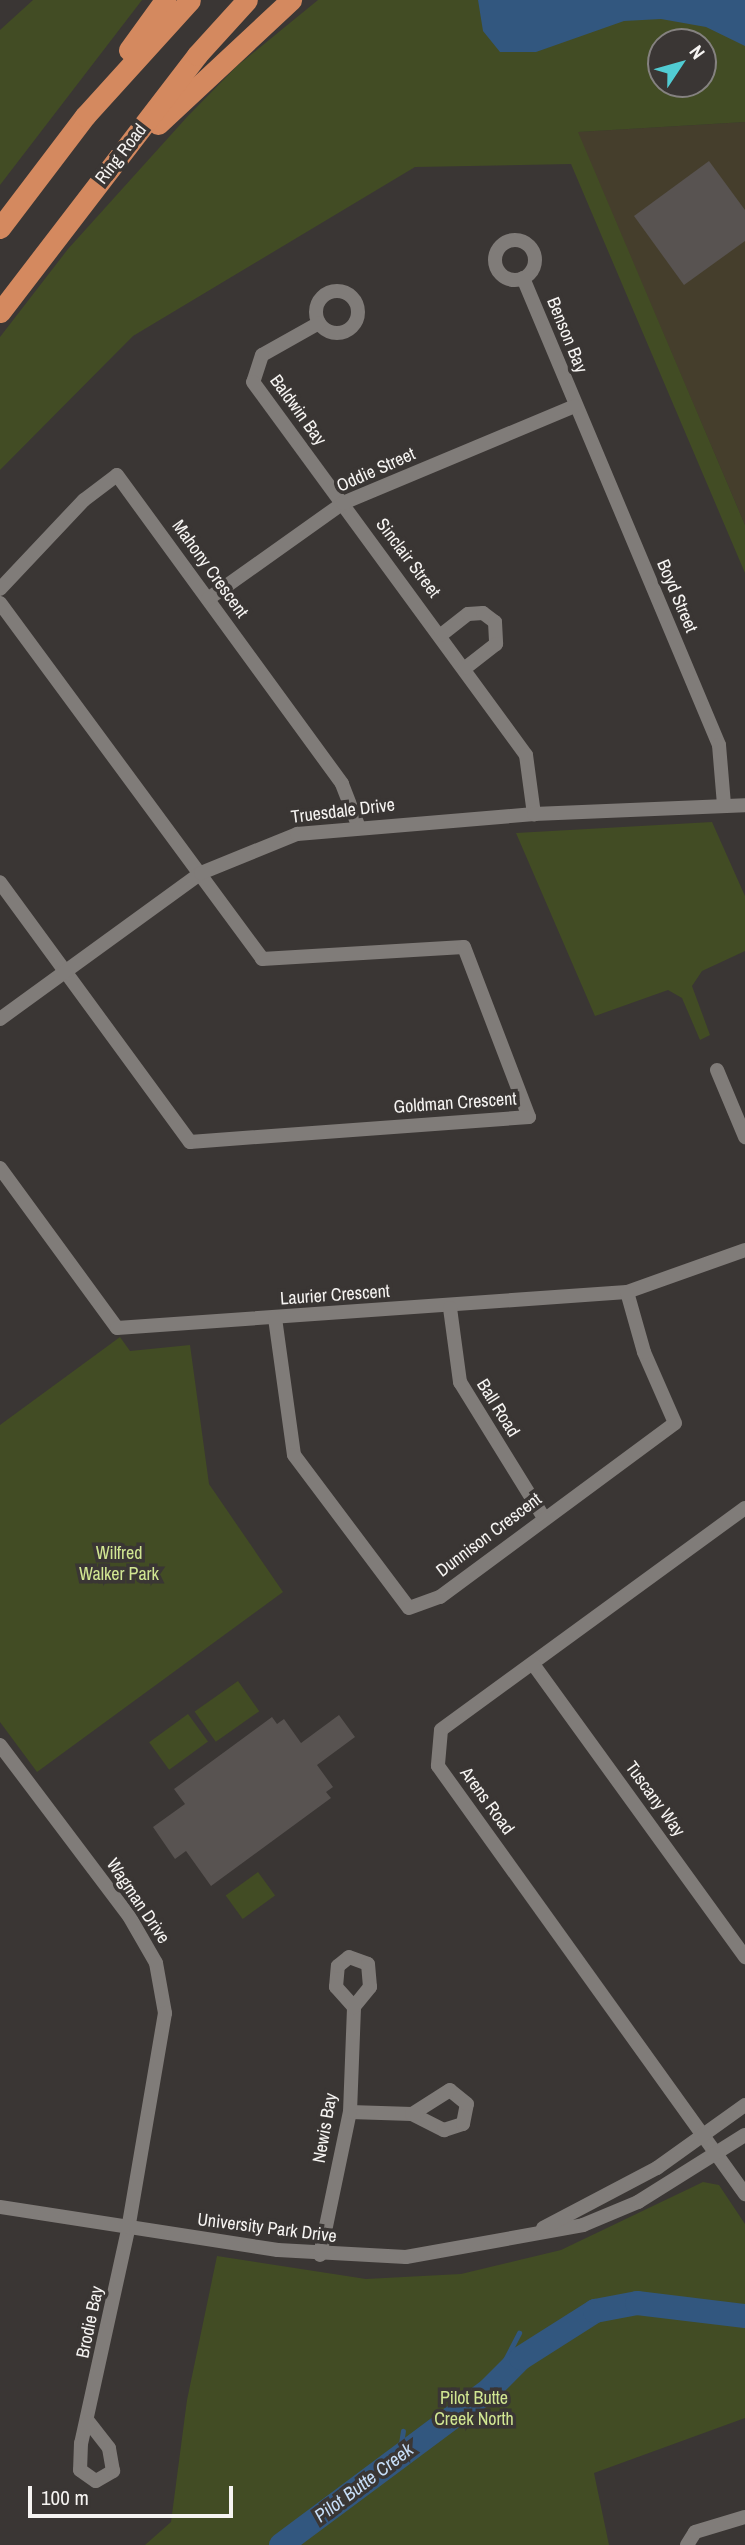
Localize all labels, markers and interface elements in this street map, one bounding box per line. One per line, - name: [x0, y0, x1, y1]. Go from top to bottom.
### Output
- north arrow: [647, 28, 717, 98]
- text: N: [684, 40, 711, 64]
- street label: Ring Road: [91, 120, 151, 188]
- street label: Benson Bay: [542, 294, 592, 376]
- street label: Baldwin Bay: [265, 370, 331, 450]
- street label: Oddie Street: [333, 443, 419, 497]
- street label: Sinclair Street: [371, 514, 445, 602]
- street label: Mahony Crescent: [167, 516, 253, 622]
- street label: Boyd Street: [652, 556, 702, 636]
- street label: Truesdale Drive: [290, 794, 396, 828]
- street label: Goldman Crescent: [393, 1088, 517, 1118]
- street label: Laurier Crescent: [279, 1280, 391, 1310]
- street label: Ball Road: [472, 1375, 524, 1441]
- street label: Dunnison Crescent: [432, 1488, 546, 1582]
- park label: Wilfred Walker Park: [79, 1543, 159, 1586]
- street label: Tuscany Way: [621, 1757, 689, 1841]
- street label: Arens Road: [455, 1763, 519, 1839]
- street label: Wagman Drive: [102, 1854, 174, 1948]
- street label: Newis Bay: [308, 2091, 342, 2165]
- street label: University Park Drive: [196, 2209, 338, 2247]
- street label: Brodie Bay: [72, 2284, 108, 2360]
- park label: Pilot Butte Creek North: [434, 2388, 514, 2430]
- water label: Pilot Butte Creek: [310, 2438, 418, 2528]
- scale bar: [32, 2472, 236, 2516]
- text: 100 m: [41, 2483, 89, 2512]

